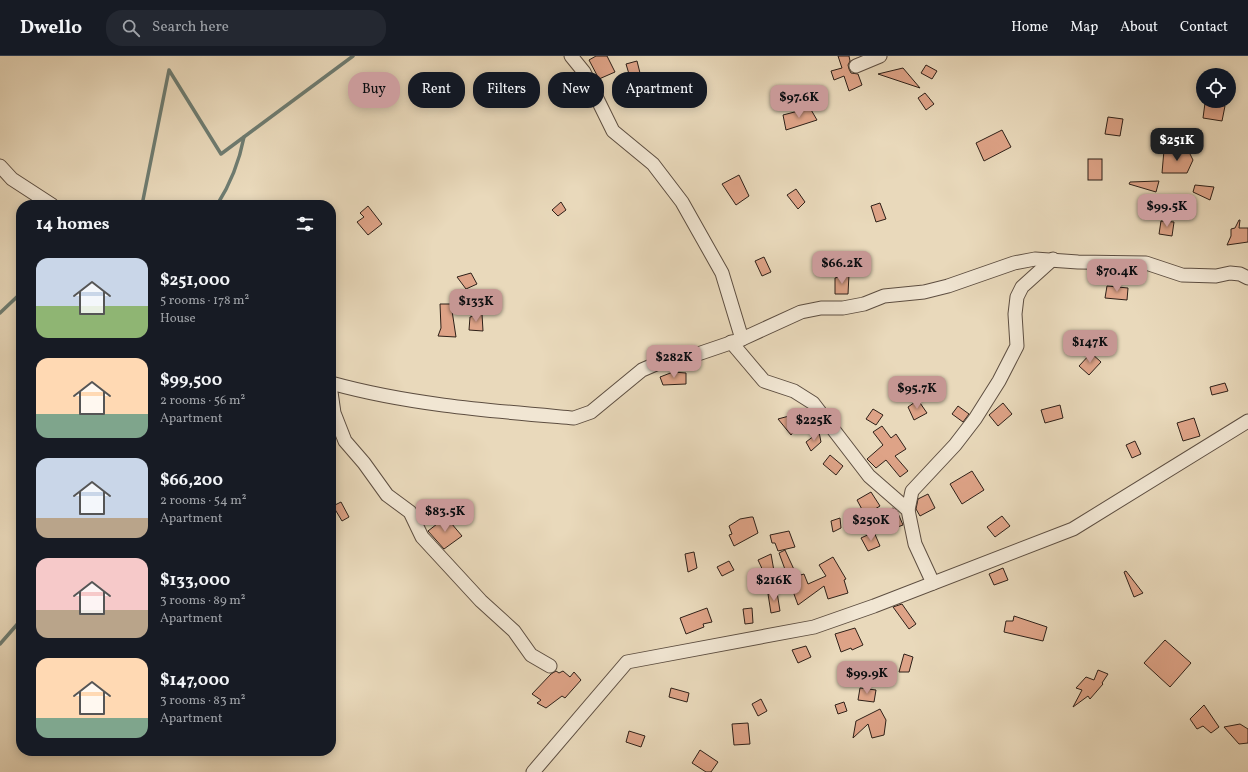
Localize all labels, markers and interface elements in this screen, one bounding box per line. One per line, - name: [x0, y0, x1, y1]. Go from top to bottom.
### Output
- search box: [106, 10, 386, 46]
- text: Dwello: [20, 15, 82, 41]
- icon: search: [120, 17, 142, 39]
- text: Search here: [152, 17, 229, 38]
- text: Home: [1011, 18, 1048, 37]
- text: Map: [1070, 18, 1098, 37]
- text: About: [1120, 18, 1158, 37]
- text: Contact: [1180, 18, 1228, 37]
- map controls: [1196, 68, 1236, 108]
- button: locate: [1196, 68, 1236, 108]
- chip: Buy: [348, 72, 400, 108]
- chip: Rent: [408, 72, 465, 108]
- chip: Filters: [473, 72, 540, 108]
- chip: New: [548, 72, 604, 108]
- chip: Apartment: [612, 72, 707, 108]
- pin: $97.6K: [766, 85, 832, 119]
- text: $97.6K: [779, 89, 819, 107]
- pin: $251K: [1149, 128, 1205, 162]
- text: $251K: [1160, 132, 1194, 150]
- pin: $99.5K: [1134, 194, 1200, 228]
- text: $99.5K: [1147, 198, 1187, 216]
- text: 14 homes: [36, 213, 110, 236]
- icon: filters: [294, 213, 316, 235]
- pin: $66.2K: [809, 251, 875, 285]
- text: $66.2K: [821, 255, 863, 273]
- pin: $70.4K: [1084, 259, 1150, 293]
- text: $70.4K: [1096, 263, 1138, 281]
- text: $251,000: [160, 269, 230, 292]
- icon: home: [68, 274, 116, 322]
- pin: $133K: [448, 289, 504, 323]
- text: 5 rooms · 178 m²: [160, 292, 249, 310]
- text: $133K: [458, 293, 494, 311]
- text: House: [160, 310, 196, 328]
- pin: $147K: [1062, 330, 1118, 364]
- text: $147K: [1072, 334, 1108, 352]
- pin: $282K: [646, 345, 702, 379]
- text: $282K: [655, 349, 693, 367]
- text: $99,500: [160, 369, 222, 392]
- icon: home: [68, 374, 116, 422]
- pin: $95.7K: [884, 376, 950, 410]
- text: $95.7K: [897, 380, 937, 398]
- text: 2 rooms · 56 m²: [160, 392, 245, 410]
- pin: $225K: [786, 408, 842, 442]
- text: Apartment: [160, 410, 223, 428]
- text: $225K: [796, 412, 832, 430]
- text: $66,200: [160, 469, 223, 492]
- icon: home: [68, 474, 116, 522]
- text: 2 rooms · 54 m²: [160, 492, 247, 510]
- pin: $83.5K: [412, 499, 478, 533]
- text: $83.5K: [425, 503, 465, 521]
- pin: $250K: [843, 508, 899, 542]
- text: Apartment: [160, 510, 223, 528]
- text: $250K: [852, 512, 890, 530]
- pin: $216K: [746, 568, 802, 602]
- text: $133,000: [160, 569, 230, 592]
- text: $216K: [756, 572, 792, 590]
- icon: home: [68, 574, 116, 622]
- text: 3 rooms · 89 m²: [160, 592, 246, 610]
- text: Apartment: [160, 610, 223, 628]
- pin: $99.9K: [834, 661, 900, 695]
- text: $99.9K: [846, 665, 888, 683]
- text: $147,000: [160, 669, 230, 692]
- icon: home: [68, 674, 116, 722]
- text: 3 rooms · 83 m²: [160, 692, 246, 710]
- text: Apartment: [160, 710, 223, 728]

